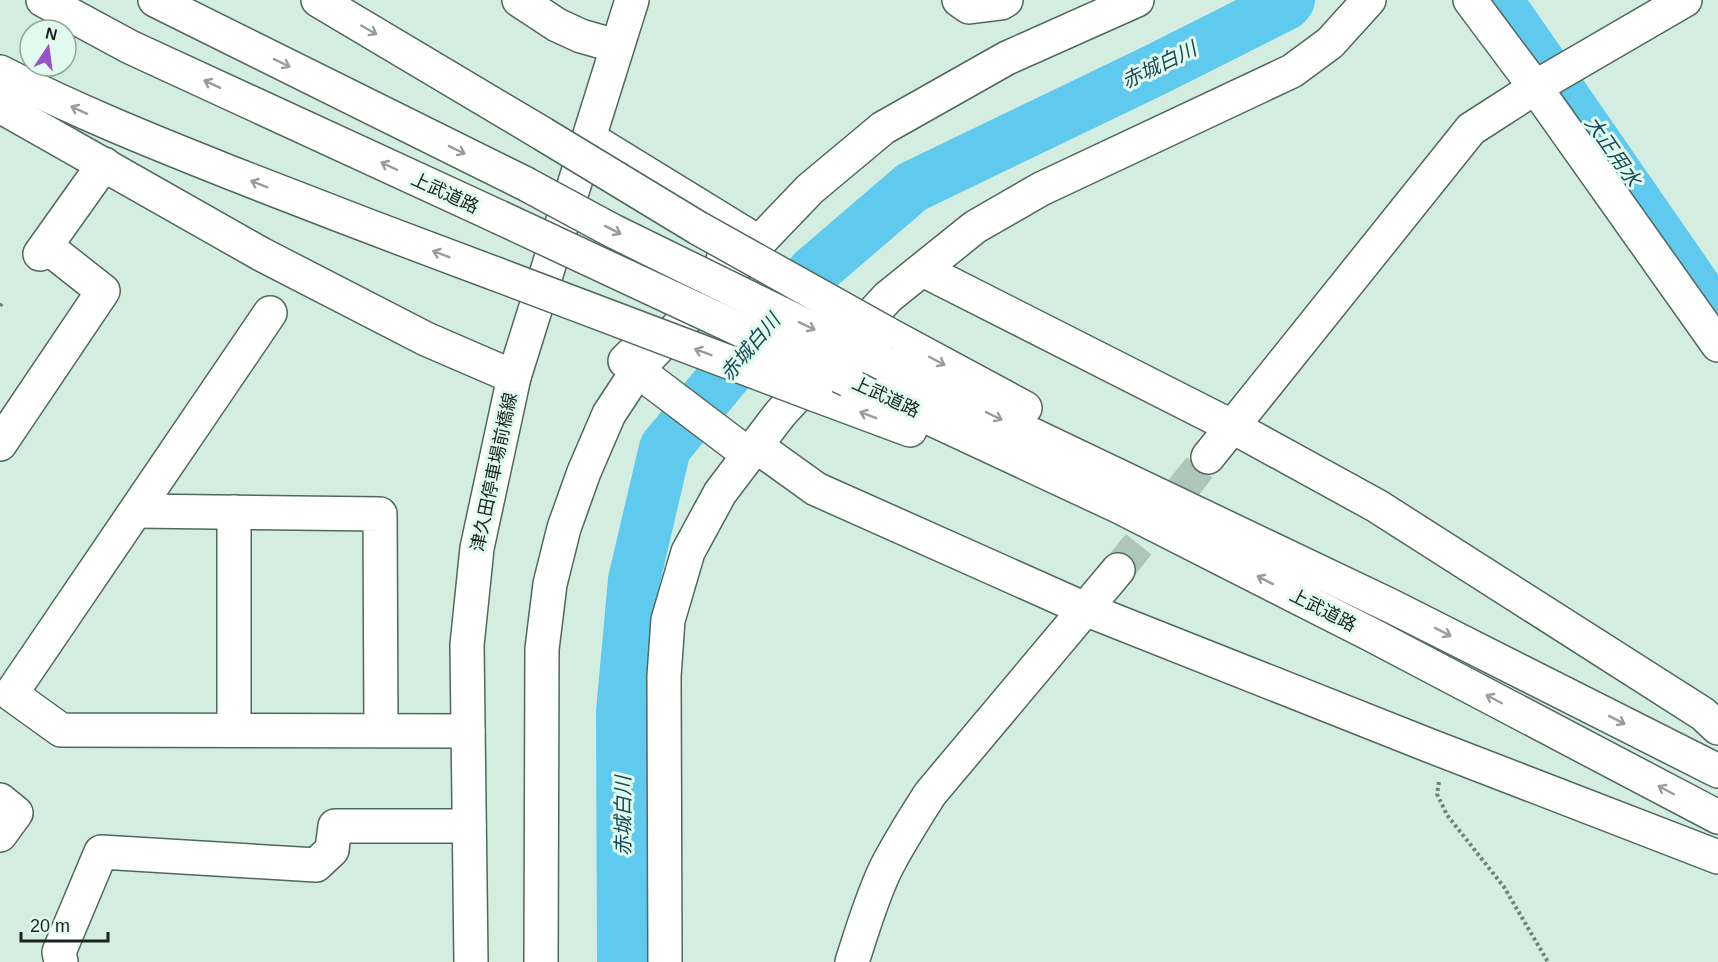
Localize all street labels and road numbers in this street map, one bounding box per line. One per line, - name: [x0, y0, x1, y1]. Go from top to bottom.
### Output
- street label: 上武道路: [408, 169, 482, 217]
- street label: 上武道路: [849, 373, 923, 421]
- street label: 津久田停車場前橋線: [467, 391, 521, 553]
- street label: 上武道路: [1286, 585, 1360, 635]

